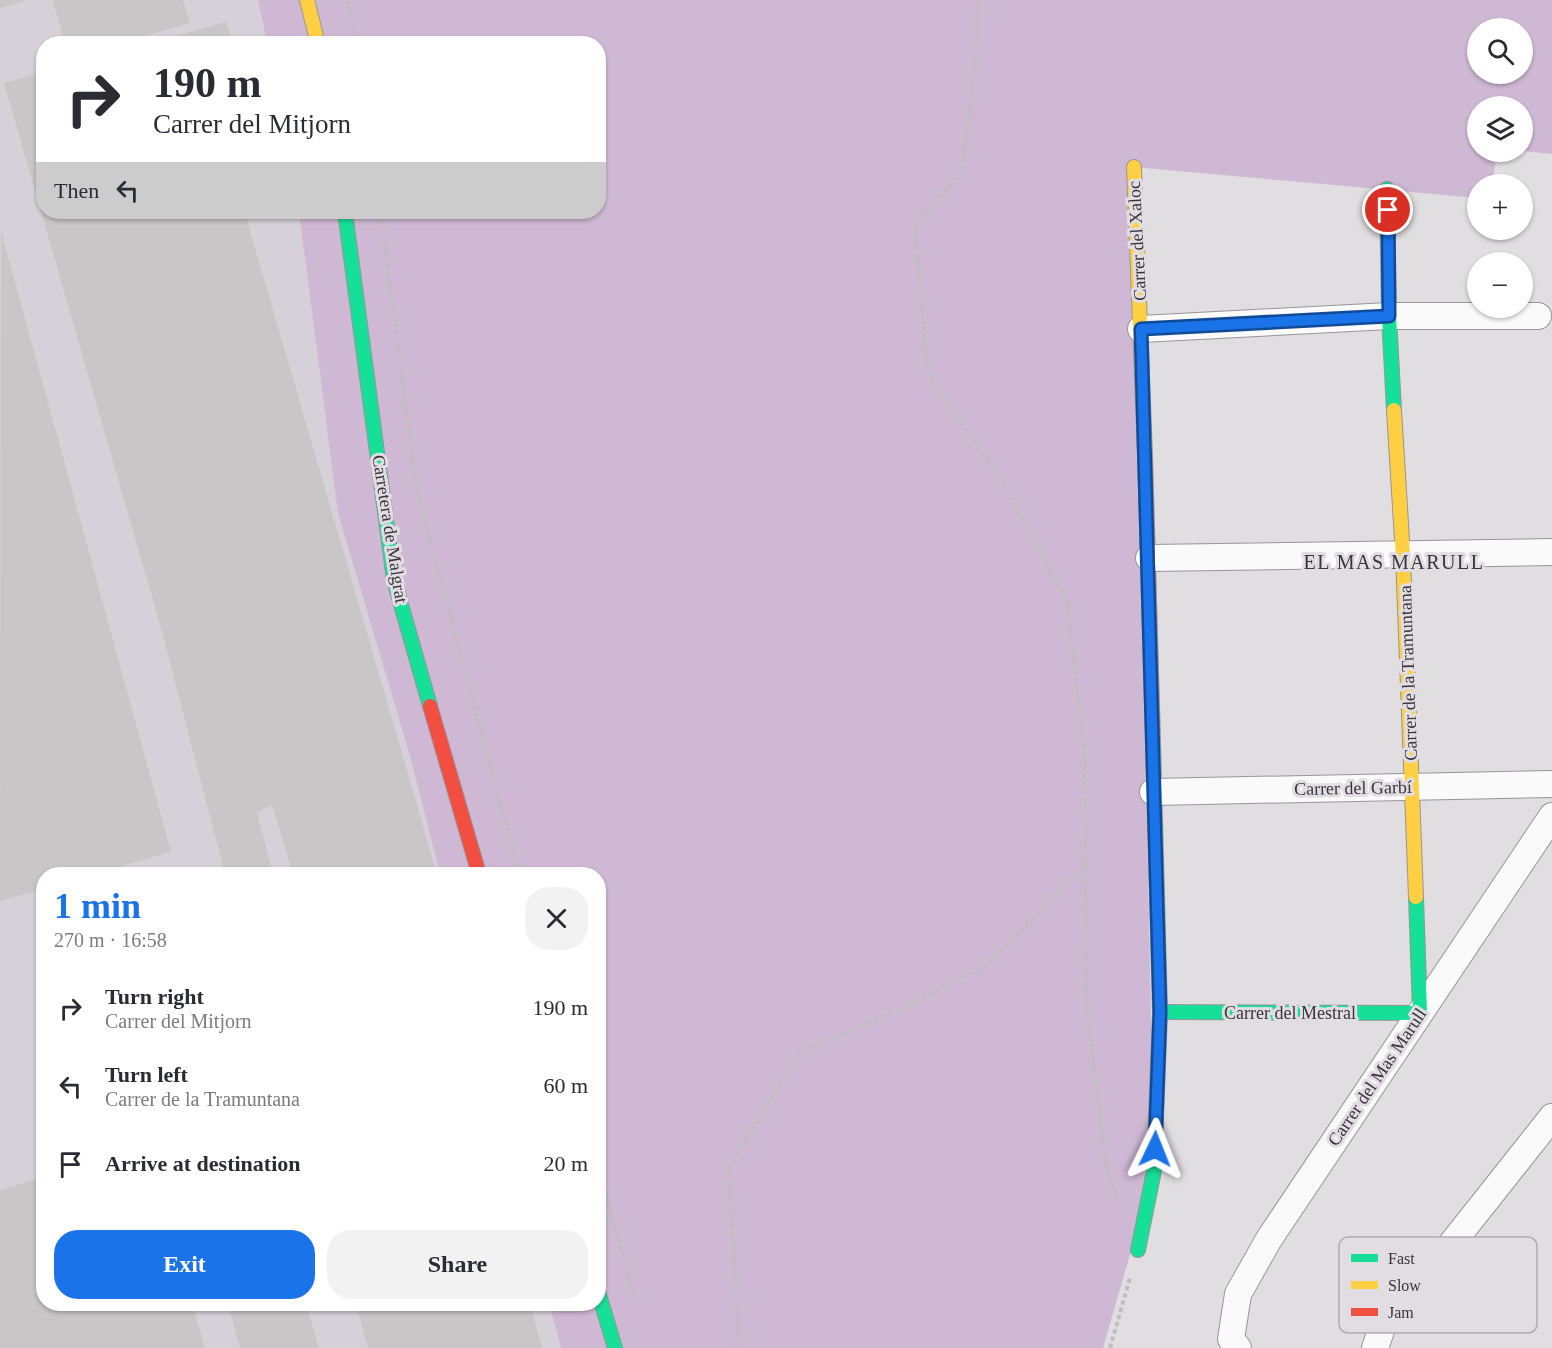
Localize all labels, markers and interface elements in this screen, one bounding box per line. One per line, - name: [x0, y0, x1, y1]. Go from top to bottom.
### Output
- map controls: [1467, 18, 1533, 318]
- button: search: [1467, 18, 1533, 84]
- icon: right: [54, 60, 132, 138]
- text: 190 m: [153, 60, 262, 106]
- button: layers: [1467, 96, 1533, 162]
- text: Carrer del Mitjorn: [153, 109, 351, 139]
- icon: left: [111, 174, 144, 207]
- button: +: [1467, 174, 1533, 240]
- text: Then: [54, 178, 99, 203]
- street label: Carrer del Xaloc: [1124, 181, 1150, 301]
- pin: [1362, 184, 1413, 235]
- icon: arrive: [1371, 193, 1404, 226]
- button: −: [1467, 252, 1533, 318]
- street label: Carretera de Malgrat: [368, 453, 412, 605]
- district label: EL MAS MARULL: [1304, 551, 1484, 573]
- street label: Carrer de la Tramuntana: [1395, 585, 1421, 761]
- street label: Carrer del Garbí: [1294, 777, 1412, 799]
- text: 1 min: [54, 886, 141, 926]
- button: close: [525, 887, 588, 950]
- text: 270 m · 16:58: [54, 929, 167, 951]
- text: Turn right: [105, 984, 204, 1009]
- icon: right: [54, 992, 87, 1025]
- text: 190 m: [532, 995, 588, 1020]
- street label: Carrer del Mestral: [1224, 1003, 1356, 1023]
- street label: Carrer del Mas Marull: [1324, 1004, 1430, 1150]
- text: Carrer del Mitjorn: [105, 1010, 252, 1032]
- text: Turn left: [105, 1062, 188, 1087]
- icon: left: [54, 1070, 87, 1103]
- text: 60 m: [543, 1073, 588, 1098]
- text: Carrer de la Tramuntana: [105, 1088, 300, 1110]
- position arrow: [1123, 1117, 1187, 1181]
- icon: arrive: [54, 1148, 87, 1181]
- text: Arrive at destination: [105, 1151, 301, 1176]
- text: 20 m: [543, 1151, 588, 1176]
- button: Exit: [54, 1230, 315, 1299]
- button: Share: [327, 1230, 588, 1299]
- legend: [1339, 1237, 1537, 1333]
- text: Fast: [1388, 1250, 1415, 1267]
- text: Slow: [1388, 1277, 1421, 1294]
- text: Jam: [1388, 1304, 1414, 1321]

